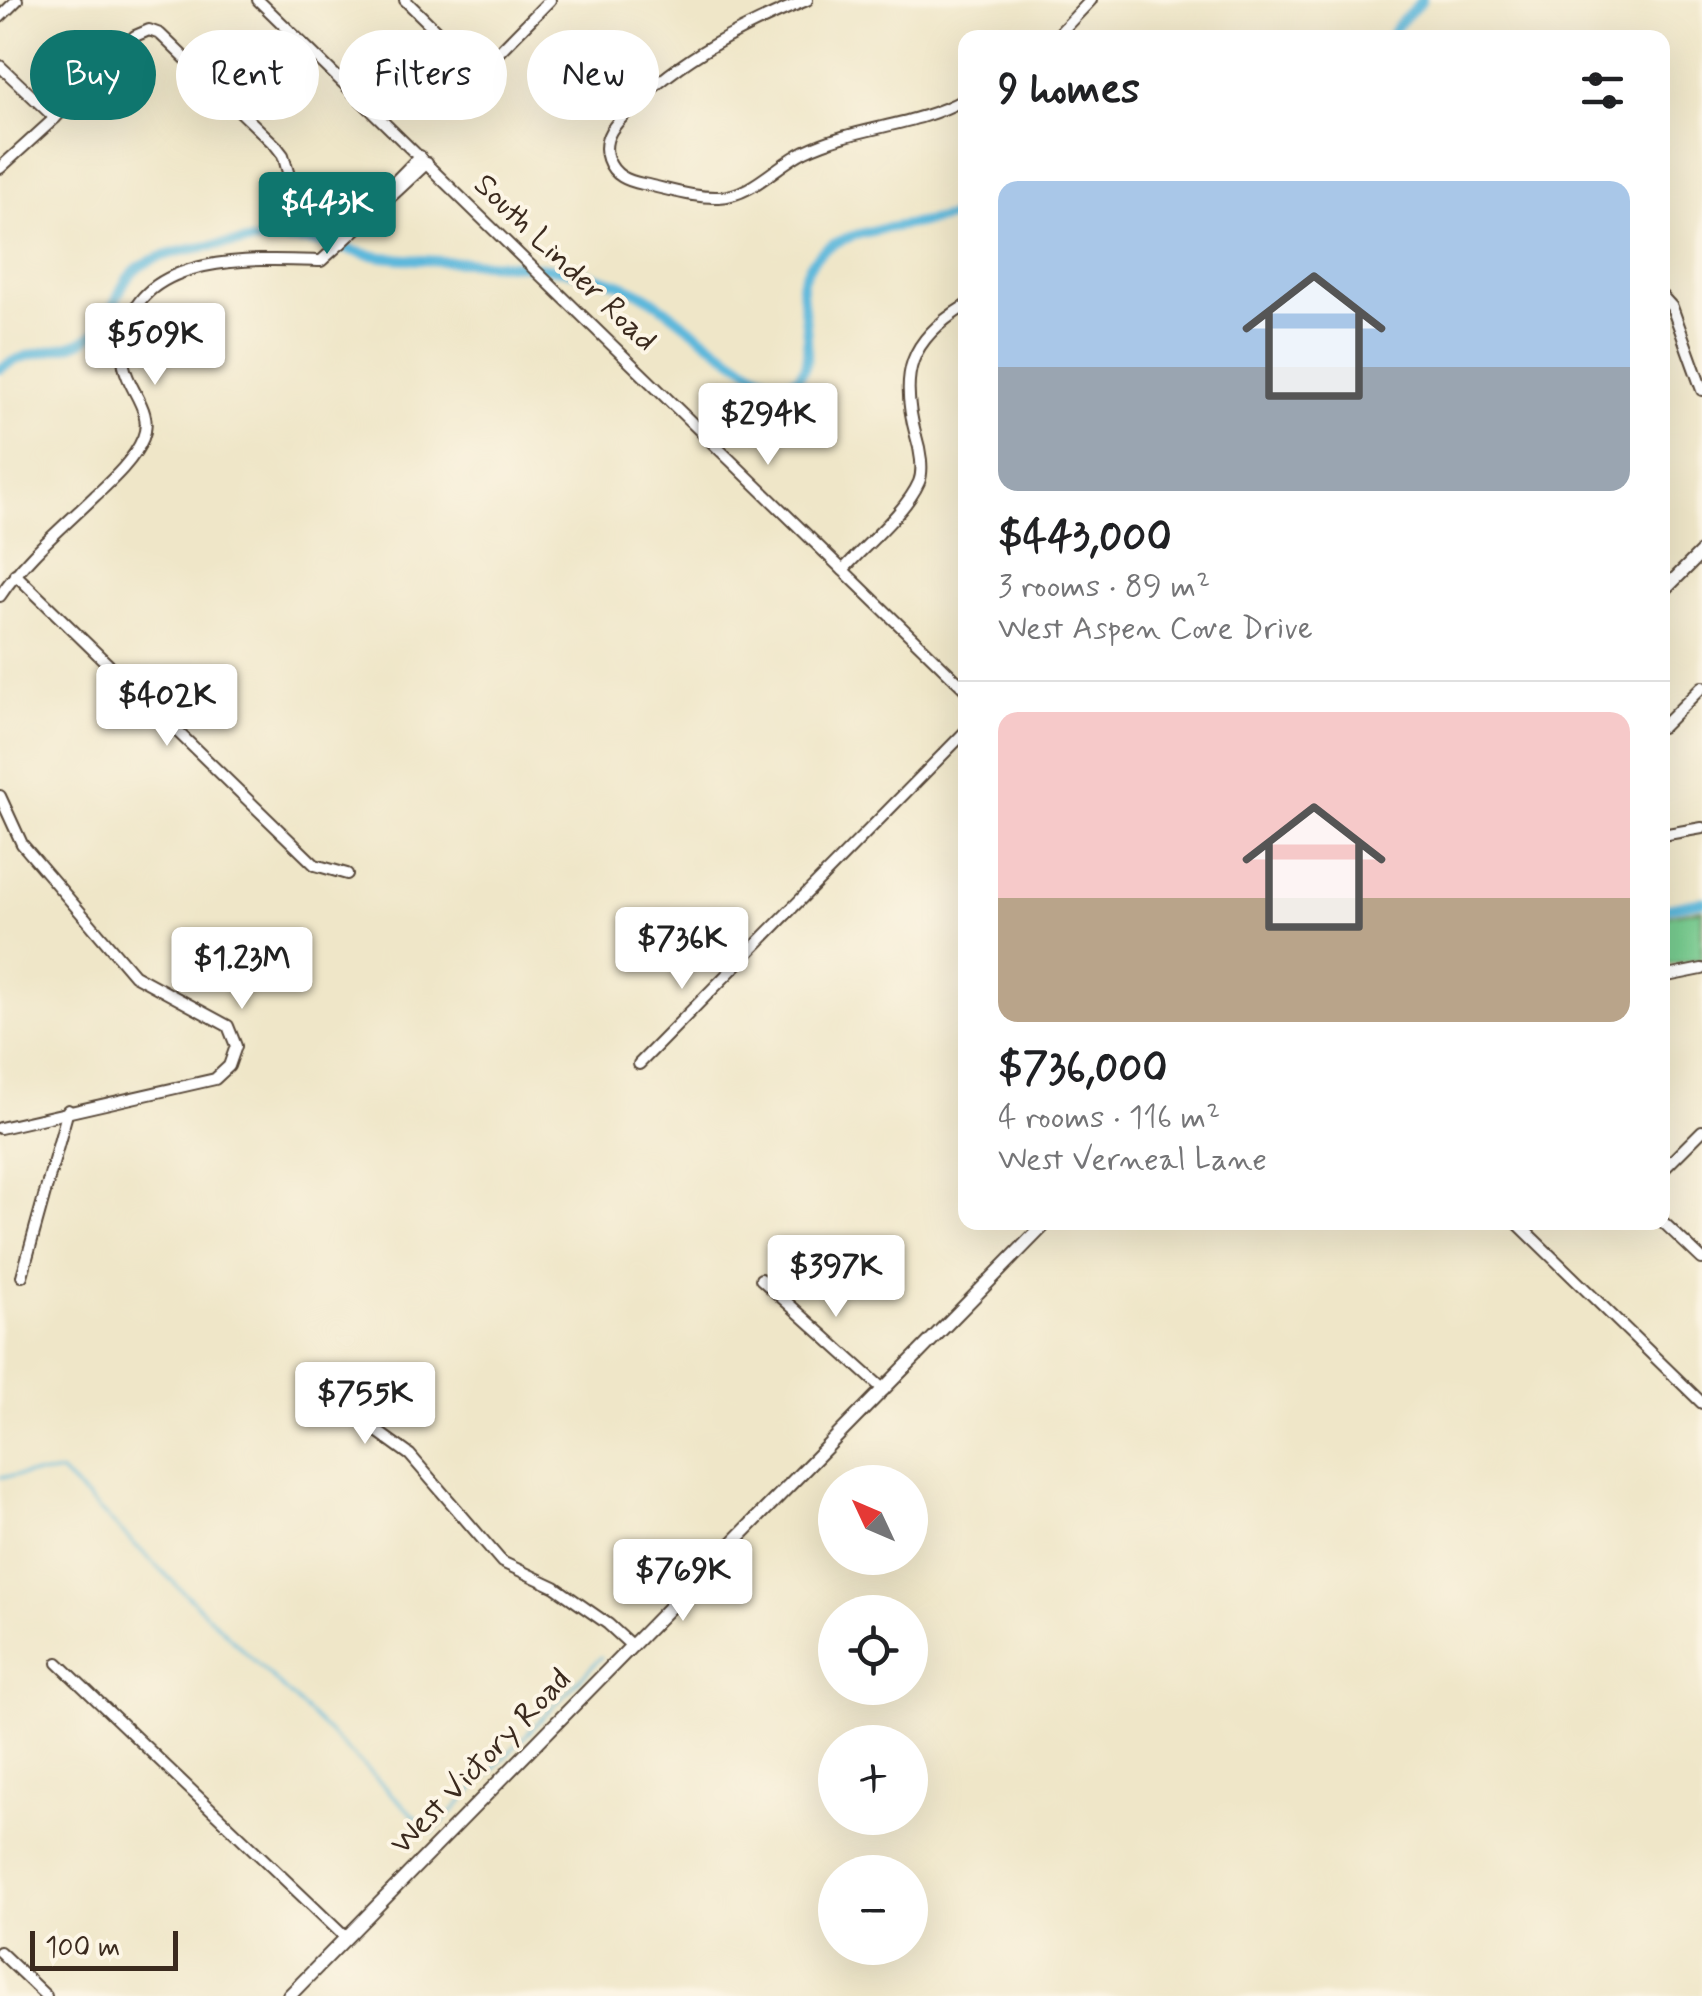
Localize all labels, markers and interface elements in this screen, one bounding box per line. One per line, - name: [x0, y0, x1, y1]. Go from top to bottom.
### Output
- chip: Buy: [30, 30, 156, 120]
- chip: Rent: [176, 30, 319, 120]
- chip: Filters: [339, 30, 507, 120]
- chip: New: [527, 30, 659, 120]
- text: 9 homes: [998, 63, 1140, 118]
- icon: filters: [1575, 63, 1630, 118]
- street label: South Linder Road: [464, 165, 666, 361]
- pin: $443K: [257, 172, 397, 257]
- text: $443K: [281, 183, 373, 225]
- icon: home: [1224, 246, 1404, 426]
- pin: $509K: [85, 303, 225, 388]
- text: $509K: [107, 314, 203, 356]
- pin: $294K: [698, 383, 838, 468]
- text: $294K: [720, 394, 816, 436]
- text: $443,000: [998, 511, 1172, 566]
- text: 3 rooms · 89 m²: [998, 566, 1210, 608]
- text: West Aspen Cove Drive: [998, 608, 1313, 650]
- pin: $402K: [97, 664, 237, 749]
- text: $402K: [118, 675, 216, 717]
- icon: home: [1224, 777, 1404, 957]
- pin: $736K: [612, 907, 752, 992]
- text: $736K: [637, 918, 727, 960]
- pin: $1.23M: [161, 927, 323, 1012]
- text: $1.23M: [193, 938, 291, 980]
- text: $736,000: [998, 1042, 1168, 1097]
- text: 4 rooms · 116 m²: [998, 1097, 1220, 1139]
- text: West Verneal Lane: [998, 1139, 1267, 1181]
- pin: $397K: [766, 1235, 906, 1320]
- text: $397K: [790, 1246, 882, 1288]
- pin: $755K: [295, 1362, 435, 1447]
- text: $755K: [317, 1373, 413, 1415]
- north arrow: [818, 1465, 928, 1575]
- map controls: [818, 1465, 928, 1965]
- pin: $769K: [613, 1539, 753, 1624]
- text: $769K: [635, 1550, 731, 1592]
- button: locate: [818, 1595, 928, 1705]
- street label: West Victory Road: [381, 1660, 581, 1864]
- button: +: [818, 1725, 928, 1835]
- button: −: [818, 1855, 928, 1965]
- scale bar: [30, 1926, 178, 1970]
- text: 100 m: [45, 1930, 120, 1967]

